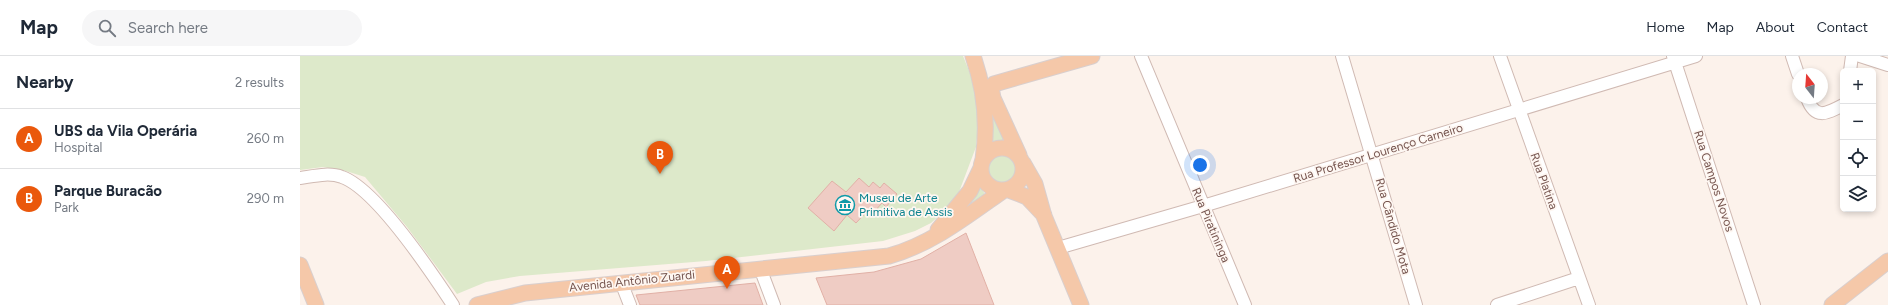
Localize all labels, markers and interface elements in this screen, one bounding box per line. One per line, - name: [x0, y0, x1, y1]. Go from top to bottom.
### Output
- search box: [82, 10, 362, 46]
- text: Map: [20, 16, 58, 39]
- icon: search: [96, 17, 118, 39]
- text: Search here: [128, 19, 208, 37]
- text: Home: [1646, 19, 1685, 36]
- text: Map: [1707, 19, 1734, 36]
- text: About: [1756, 19, 1795, 36]
- text: Contact: [1817, 19, 1868, 36]
- north arrow: [1792, 68, 1828, 104]
- map controls: [1840, 68, 1876, 212]
- button: +: [1840, 68, 1876, 104]
- text: Nearby: [16, 72, 74, 92]
- text: 2 results: [235, 75, 284, 90]
- button: −: [1840, 104, 1876, 140]
- street label: Rua Professor Lourenço Carneiro: [1291, 120, 1465, 186]
- text: UBS da Vila Operária: [54, 122, 197, 140]
- street label: Rua Campos Novos: [1691, 129, 1737, 234]
- text: A: [24, 131, 34, 146]
- text: 260 m: [247, 131, 284, 146]
- text: Hospital: [54, 140, 102, 155]
- button: locate: [1840, 140, 1876, 176]
- pin: B: [647, 141, 673, 174]
- street label: Rua Platina: [1527, 151, 1561, 211]
- your location: [1190, 155, 1210, 175]
- street label: Rua Cândido Mota: [1373, 176, 1413, 276]
- button: layers: [1840, 176, 1876, 212]
- text: Parque Buracão: [54, 182, 162, 200]
- street label: Rua Piratininga: [1189, 186, 1233, 264]
- text: B: [25, 191, 33, 206]
- text: 290 m: [247, 191, 284, 206]
- place label: Museu de Arte Primitiva de Assis: [859, 191, 953, 219]
- museum icon: Museu de Arte Primitiva de Assis: [834, 194, 856, 216]
- text: Park: [54, 200, 79, 215]
- pin: A: [714, 256, 740, 289]
- street label: Avenida Antônio Zuardi: [568, 267, 696, 295]

